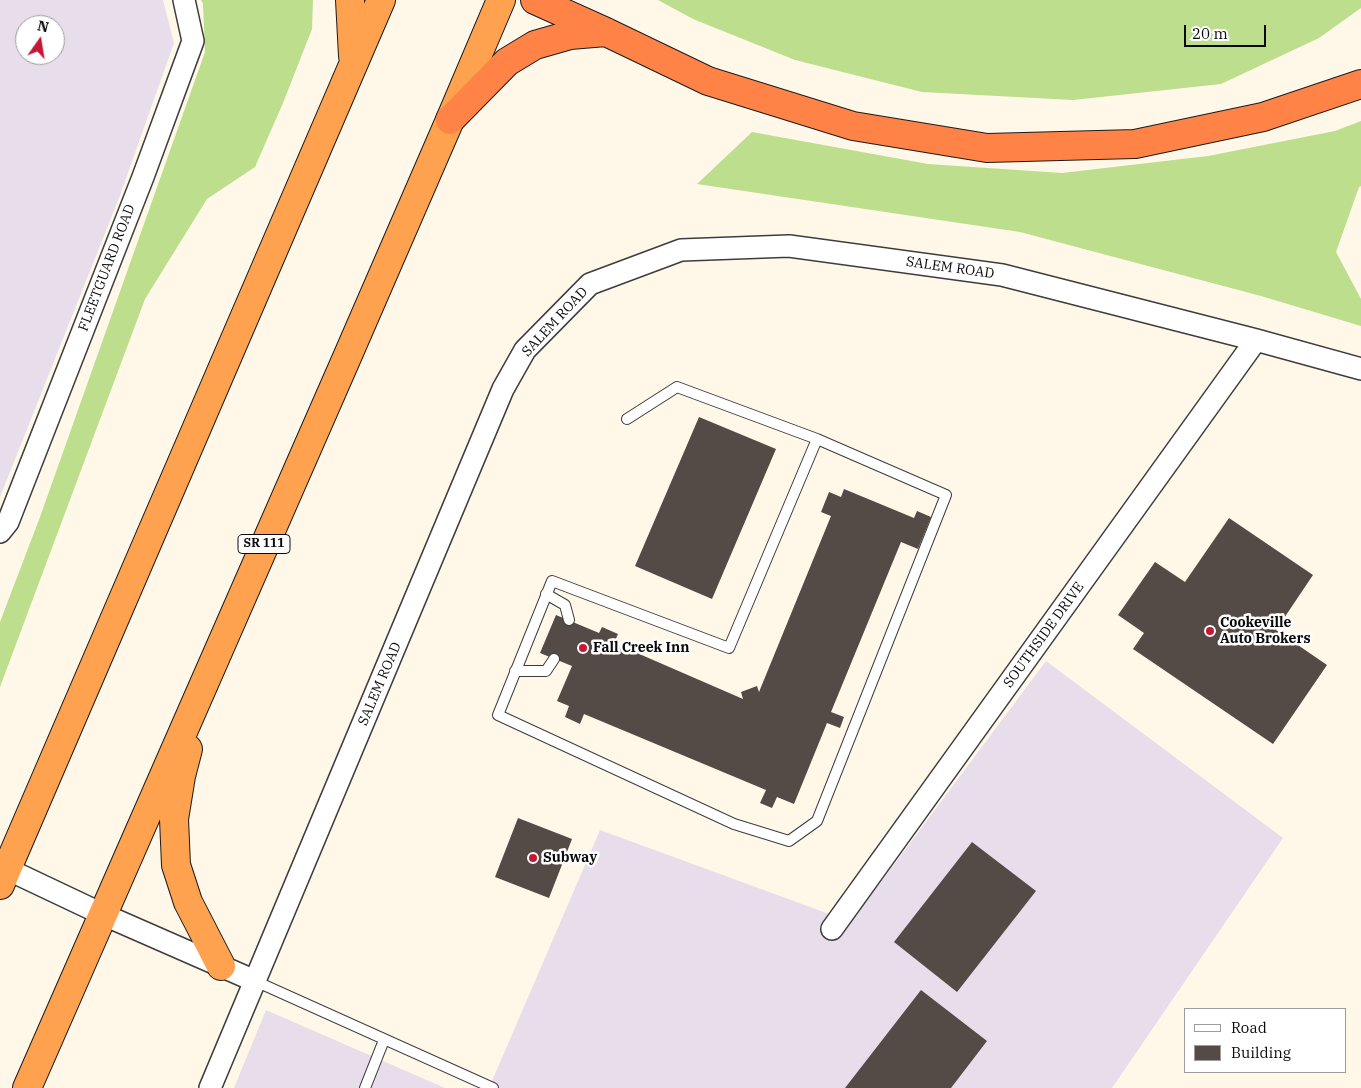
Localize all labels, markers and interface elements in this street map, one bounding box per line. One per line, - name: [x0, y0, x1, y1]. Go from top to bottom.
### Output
- north arrow: [15, 15, 65, 65]
- scale bar: [1186, 15, 1268, 47]
- text: N: [36, 16, 51, 36]
- text: 20 m: [1192, 24, 1228, 43]
- street label: FLEETGUARD ROAD: [75, 202, 139, 334]
- street label: SALEM ROAD: [905, 253, 995, 283]
- street label: SALEM ROAD: [519, 284, 591, 360]
- road number: SR 111: [238, 534, 290, 554]
- street label: SOUTHSIDE DRIVE: [1000, 579, 1088, 691]
- place label: Cookeville Auto Brokers: [1220, 615, 1310, 648]
- marker: Cookeville Auto Brokers: [1204, 625, 1216, 637]
- street label: SALEM ROAD: [355, 640, 405, 728]
- place label: Fall Creek Inn: [593, 640, 689, 656]
- marker: Fall Creek Inn: [577, 642, 589, 654]
- place label: Subway: [543, 850, 597, 866]
- marker: Subway: [527, 852, 539, 864]
- legend: [1184, 1008, 1346, 1073]
- text: Road: [1231, 1018, 1267, 1037]
- text: Building: [1231, 1043, 1291, 1062]

